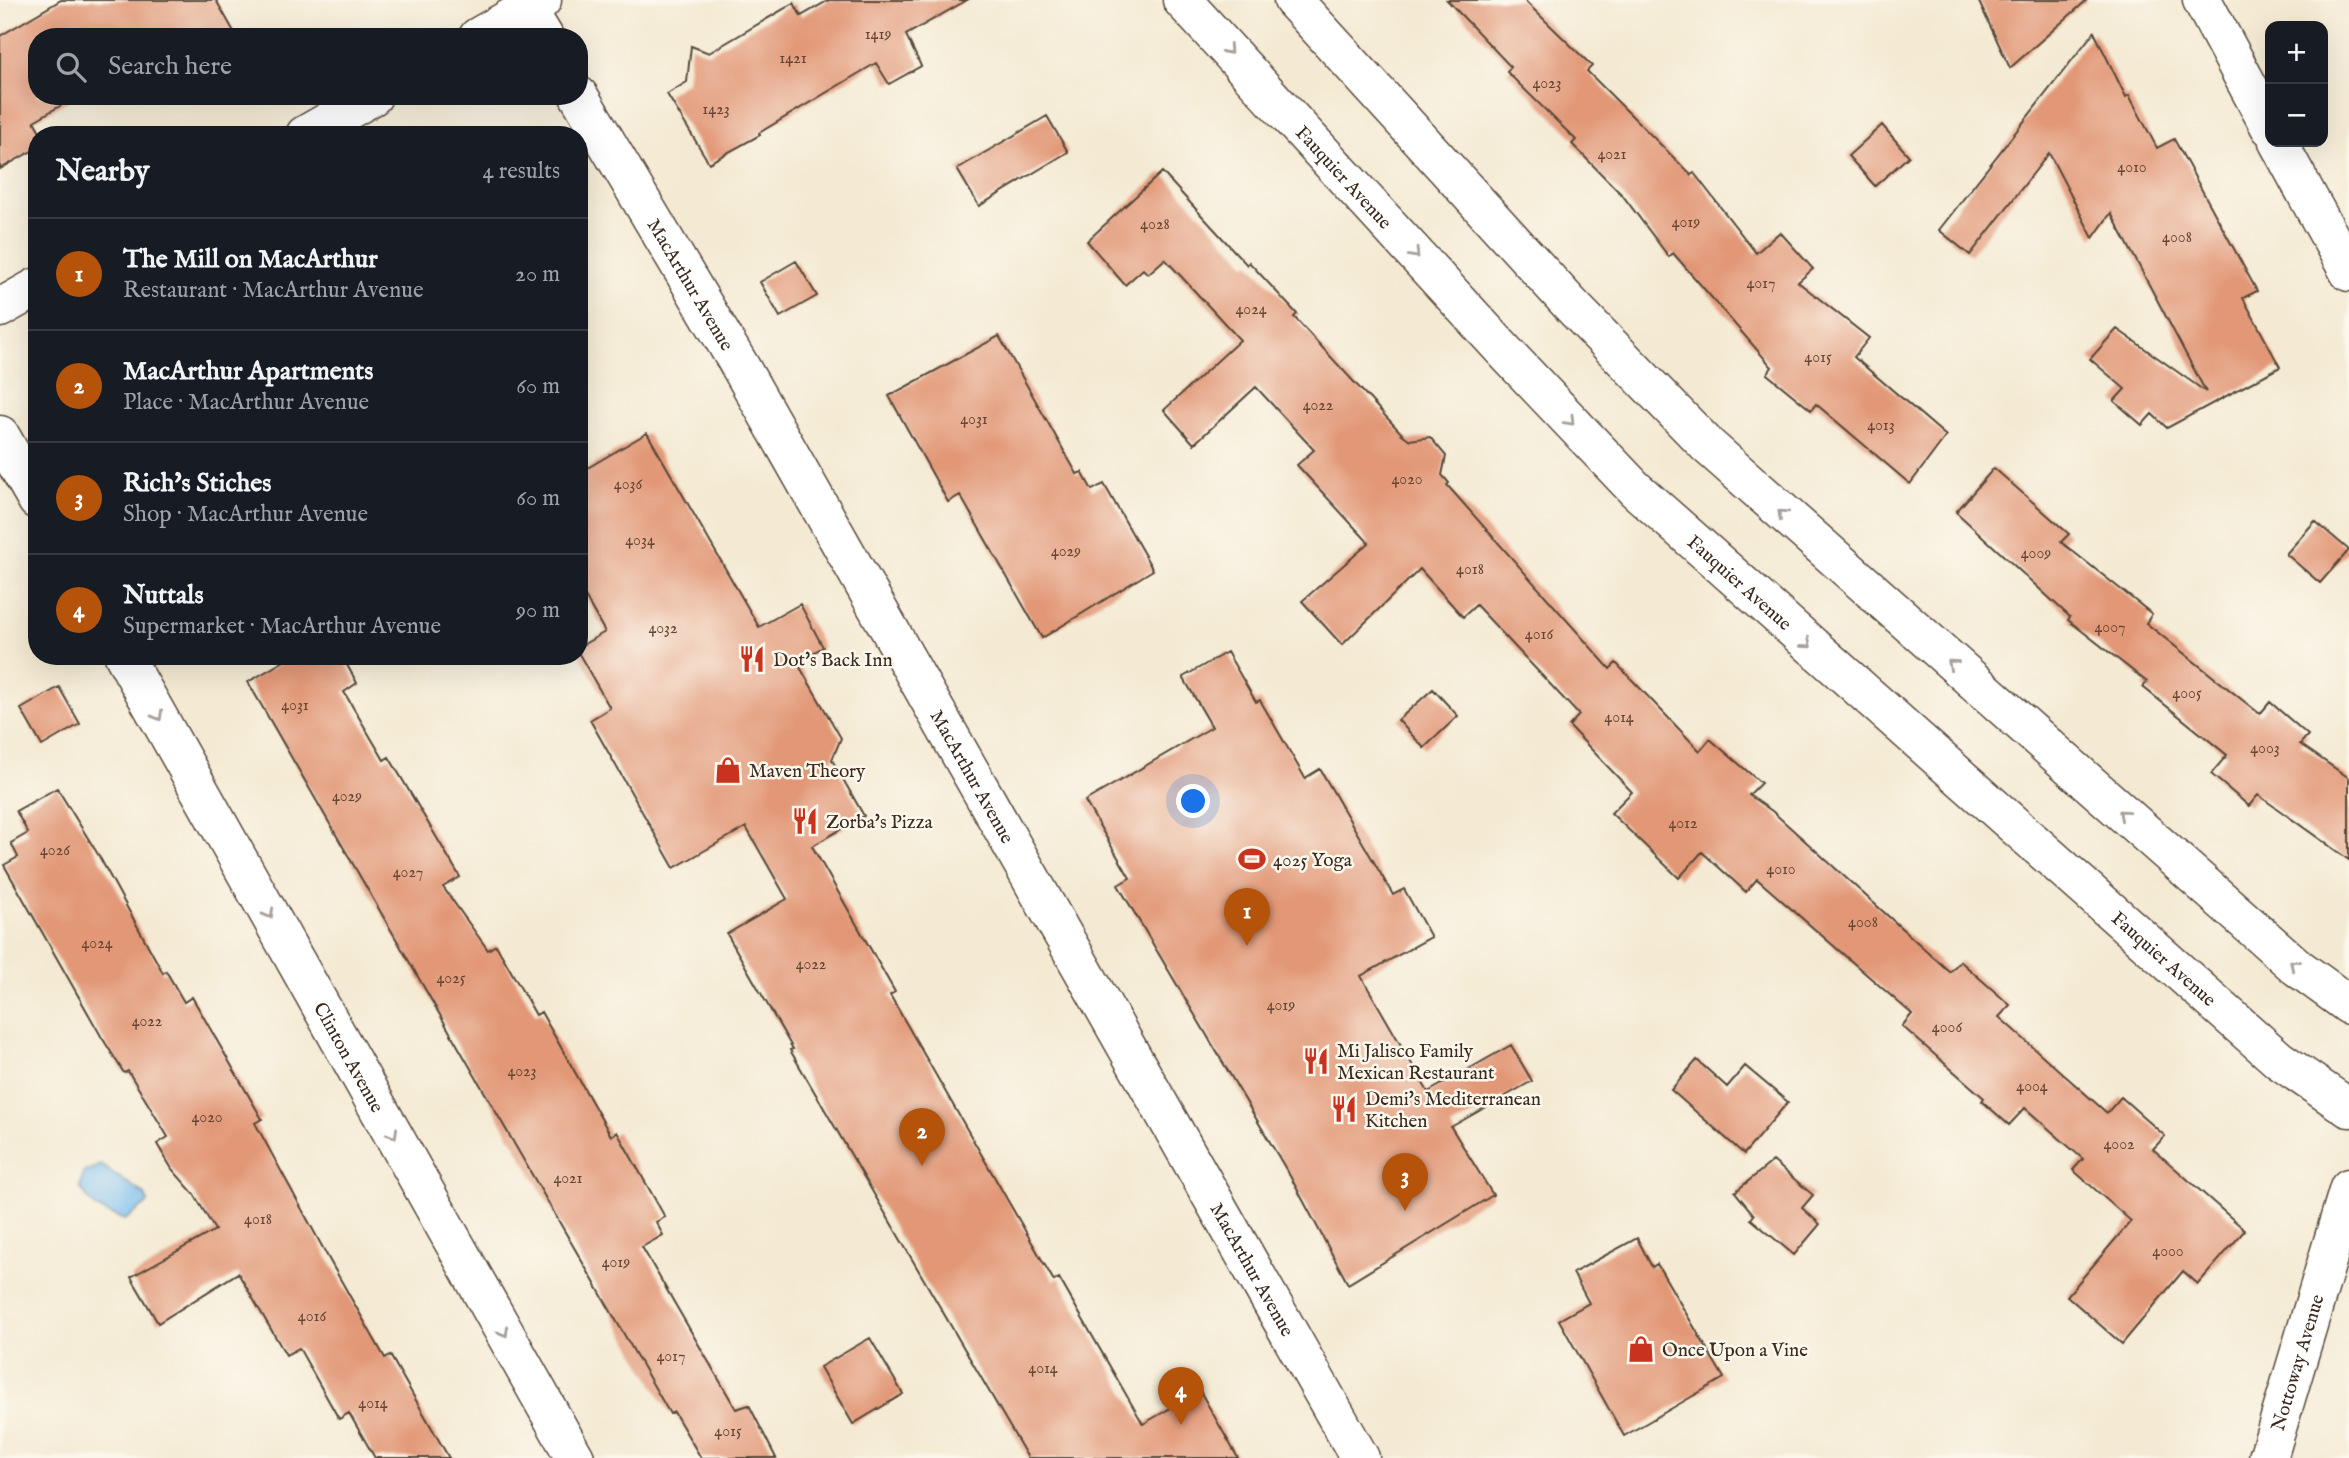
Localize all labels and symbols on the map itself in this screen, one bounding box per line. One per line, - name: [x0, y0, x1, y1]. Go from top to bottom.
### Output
- house number: 1419: [865, 25, 891, 45]
- one-way arrow: [1220, 42, 1232, 55]
- house number: 1421: [779, 49, 807, 69]
- house number: 4023: [1532, 74, 1562, 94]
- house number: 1423: [702, 100, 730, 120]
- street label: Fauquier Avenue: [1289, 121, 1396, 235]
- house number: 4021: [1597, 145, 1627, 165]
- house number: 4010: [2117, 158, 2147, 178]
- house number: 4019: [1672, 213, 1700, 233]
- street label: MacArthur Avenue: [641, 215, 738, 356]
- house number: 4028: [1140, 215, 1170, 235]
- house number: 4008: [2162, 228, 2192, 248]
- one-way arrow: [1406, 246, 1419, 259]
- house number: 4017: [1746, 274, 1776, 294]
- house number: 4024: [1235, 300, 1267, 320]
- house number: 4015: [1804, 348, 1832, 368]
- house number: 4022: [1303, 396, 1333, 416]
- house number: 4031: [960, 410, 988, 430]
- one-way arrow: [1561, 413, 1574, 426]
- house number: 4013: [1867, 416, 1895, 436]
- house number: 4020: [1391, 470, 1423, 490]
- house number: 4036: [614, 475, 642, 495]
- one-way arrow: [1777, 509, 1790, 522]
- house number: 4034: [625, 531, 655, 551]
- street label: Fauquier Avenue: [1681, 531, 1796, 637]
- house number: 4029: [1051, 542, 1081, 562]
- house number: 4009: [2021, 544, 2051, 564]
- house number: 4018: [1456, 560, 1484, 580]
- house number: 4007: [2094, 618, 2126, 638]
- house number: 4032: [648, 619, 678, 639]
- house number: 4016: [1525, 625, 1553, 645]
- one-way arrow: [1799, 635, 1812, 648]
- restaurant icon: Dot's Back Inn: [737, 644, 767, 674]
- place label: Dot's Back Inn: [773, 649, 893, 673]
- one-way arrow: [1947, 660, 1960, 672]
- house number: 4005: [2172, 684, 2202, 704]
- house number: 4031: [281, 696, 309, 716]
- street label: MacArthur Avenue: [924, 706, 1019, 848]
- one-way arrow: [150, 708, 163, 721]
- house number: 4014: [1604, 708, 1634, 728]
- house number: 4003: [2250, 739, 2280, 759]
- shop icon: Maven Theory: [713, 755, 743, 785]
- place label: Maven Theory: [749, 760, 866, 784]
- your location: [1176, 784, 1210, 818]
- house number: 4029: [332, 787, 362, 807]
- restaurant icon: Zorba's Pizza: [790, 806, 820, 836]
- one-way arrow: [2118, 810, 2131, 822]
- place label: Zorba's Pizza: [826, 811, 933, 835]
- house number: 4012: [1668, 814, 1698, 834]
- house number: 4026: [40, 841, 70, 861]
- sports icon: 4025 Yoga: [1237, 844, 1267, 874]
- place label: 4025 Yoga: [1273, 849, 1353, 873]
- house number: 4010: [1766, 860, 1796, 880]
- house number: 4027: [393, 863, 423, 883]
- pin: 1: [1224, 888, 1270, 946]
- one-way arrow: [261, 907, 274, 919]
- street label: Fauquier Avenue: [2106, 907, 2221, 1013]
- house number: 4008: [1848, 913, 1878, 933]
- house number: 4024: [81, 934, 113, 954]
- house number: 4022: [796, 955, 826, 975]
- one-way arrow: [2290, 960, 2303, 972]
- house number: 4025: [437, 969, 466, 989]
- house number: 4019: [1267, 996, 1295, 1016]
- street label: Clinton Avenue: [307, 998, 388, 1118]
- house number: 4022: [132, 1012, 162, 1032]
- house number: 4006: [1932, 1018, 1962, 1038]
- place label: Mi Jalisco Family Mexican Restaurant: [1337, 1040, 1495, 1086]
- restaurant icon: Mi Jalisco Family Mexican Restaurant: [1301, 1046, 1331, 1076]
- house number: 4023: [507, 1062, 537, 1082]
- house number: 4004: [2016, 1077, 2048, 1097]
- place label: Demi's Mediterranean Kitchen: [1365, 1088, 1541, 1134]
- restaurant icon: Demi's Mediterranean Kitchen: [1329, 1094, 1359, 1124]
- house number: 4020: [191, 1108, 223, 1128]
- pin: 2: [899, 1108, 945, 1166]
- one-way arrow: [385, 1126, 398, 1139]
- house number: 4002: [2103, 1135, 2135, 1155]
- pin: 3: [1382, 1153, 1428, 1211]
- house number: 4021: [553, 1169, 583, 1189]
- street label: MacArthur Avenue: [1204, 1199, 1299, 1341]
- house number: 4018: [244, 1210, 272, 1230]
- house number: 4000: [2152, 1242, 2184, 1262]
- house number: 4019: [602, 1253, 630, 1273]
- street label: Nottoway Avenue: [2267, 1291, 2331, 1434]
- house number: 4016: [298, 1307, 326, 1327]
- one-way arrow: [496, 1325, 509, 1337]
- shop icon: Once Upon a Vine: [1626, 1334, 1656, 1364]
- place label: Once Upon a Vine: [1662, 1339, 1808, 1363]
- house number: 4017: [656, 1347, 686, 1367]
- house number: 4014: [1028, 1359, 1058, 1379]
- pin: 4: [1158, 1367, 1204, 1425]
- house number: 4014: [358, 1394, 388, 1414]
- house number: 4015: [714, 1422, 742, 1442]

